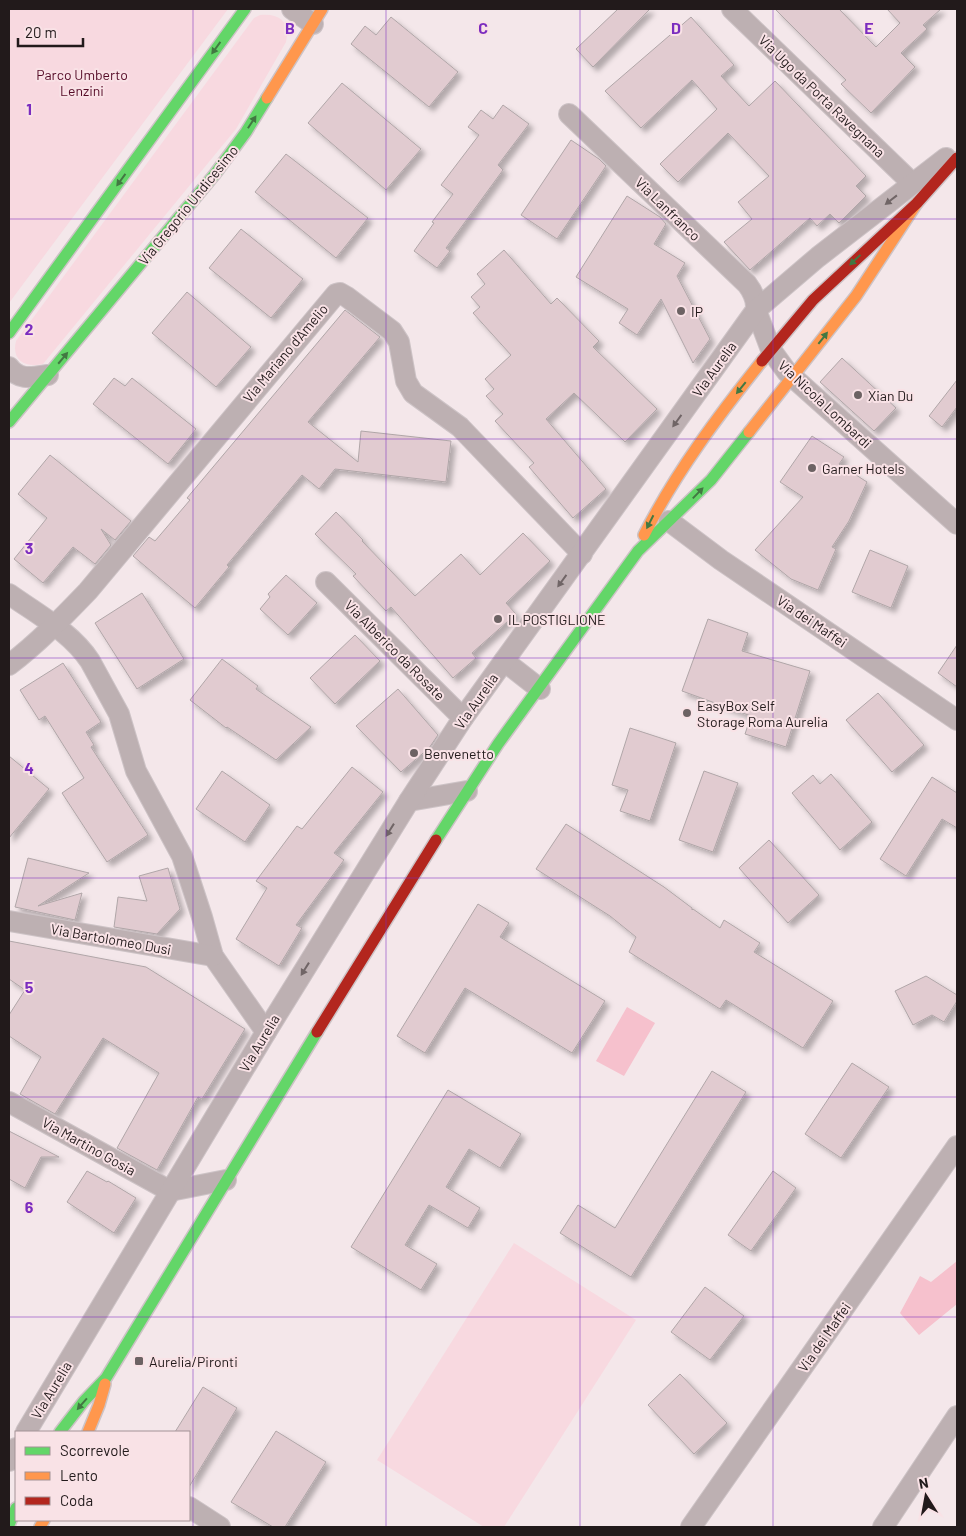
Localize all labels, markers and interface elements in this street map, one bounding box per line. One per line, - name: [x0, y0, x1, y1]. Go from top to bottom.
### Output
- scale bar: [18, 15, 82, 47]
- text: B: [285, 18, 295, 37]
- text: C: [478, 18, 488, 37]
- text: D: [671, 18, 681, 37]
- text: E: [864, 18, 874, 37]
- text: 20 m: [25, 23, 57, 41]
- street label: Via Ugo da Porta Ravegnana: [755, 31, 889, 161]
- one-way arrow: [211, 41, 221, 55]
- park label: Parco Umberto Lenzini: [36, 66, 128, 99]
- text: 1: [26, 99, 32, 118]
- one-way arrow: [247, 115, 257, 129]
- street label: Via Gregorio Undicesimo: [135, 142, 241, 268]
- one-way arrow: [115, 173, 126, 186]
- street label: Via Lanfranco: [632, 174, 704, 244]
- one-way arrow: [885, 195, 898, 206]
- one-way arrow: [850, 254, 862, 266]
- street label: Via Mariano d'Amelio: [239, 300, 331, 406]
- place label: IP: [691, 303, 703, 320]
- marker: IP: [675, 305, 687, 317]
- text: 2: [25, 319, 34, 338]
- one-way arrow: [818, 332, 829, 345]
- street label: Via Aurelia: [688, 338, 740, 400]
- one-way arrow: [57, 351, 68, 364]
- street label: Via Nicola Lombardi: [775, 357, 875, 451]
- one-way arrow: [735, 381, 746, 394]
- place label: Xian Du: [868, 387, 913, 404]
- marker: Xian Du: [852, 389, 864, 401]
- one-way arrow: [672, 414, 682, 428]
- place label: Garner Hotels: [822, 460, 905, 477]
- marker: Garner Hotels: [806, 462, 818, 474]
- one-way arrow: [692, 487, 704, 499]
- one-way arrow: [646, 515, 654, 529]
- text: 3: [25, 538, 33, 557]
- one-way arrow: [557, 574, 567, 588]
- street label: Via dei Maffei: [774, 591, 850, 651]
- street label: Via Alberico da Rosate: [341, 596, 449, 704]
- place label: IL POSTIGLIONE: [508, 611, 605, 628]
- marker: IL POSTIGLIONE: [492, 613, 504, 625]
- street label: Via Aurelia: [451, 670, 501, 732]
- place label: EasyBox Self Storage Roma Aurelia: [697, 697, 828, 730]
- marker: EasyBox Self Storage Roma Aurelia: [681, 707, 693, 719]
- place label: Benvenetto: [424, 745, 494, 762]
- marker: Benvenetto: [408, 747, 420, 759]
- text: 4: [24, 758, 34, 777]
- one-way arrow: [386, 824, 395, 837]
- street label: Via Bartolomeo Dusi: [49, 920, 173, 958]
- one-way arrow: [300, 962, 310, 975]
- text: 5: [25, 977, 34, 996]
- street label: Via Aurelia: [235, 1011, 283, 1075]
- street label: Via Martino Gosia: [39, 1113, 139, 1179]
- text: 6: [25, 1197, 34, 1216]
- street label: Via dei Maffei: [794, 1299, 854, 1375]
- place label: Aurelia/Pironti: [149, 1353, 238, 1370]
- marker: Aurelia/Pironti: [133, 1355, 145, 1367]
- street label: Via Aurelia: [27, 1358, 75, 1422]
- one-way arrow: [76, 1398, 87, 1411]
- legend: [15, 1431, 190, 1521]
- text: Scorrevole: [60, 1441, 130, 1459]
- text: Lento: [60, 1466, 98, 1484]
- north arrow: [901, 1471, 951, 1521]
- text: N: [917, 1474, 930, 1492]
- text: Coda: [60, 1491, 93, 1509]

